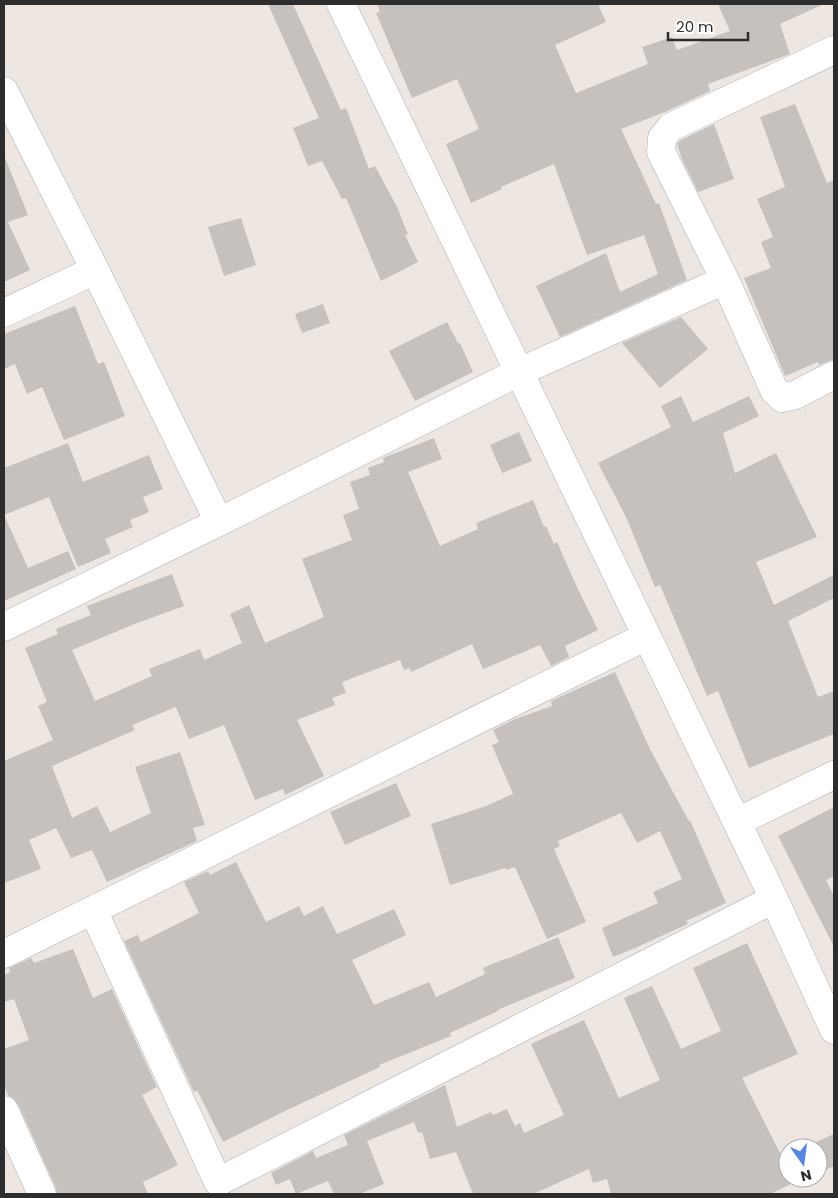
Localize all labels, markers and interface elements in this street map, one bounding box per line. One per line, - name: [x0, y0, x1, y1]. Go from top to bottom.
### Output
- scale bar: [668, 10, 748, 42]
- text: 20 m: [676, 16, 714, 37]
- north arrow: [778, 1138, 828, 1188]
- text: N: [799, 1165, 814, 1187]

